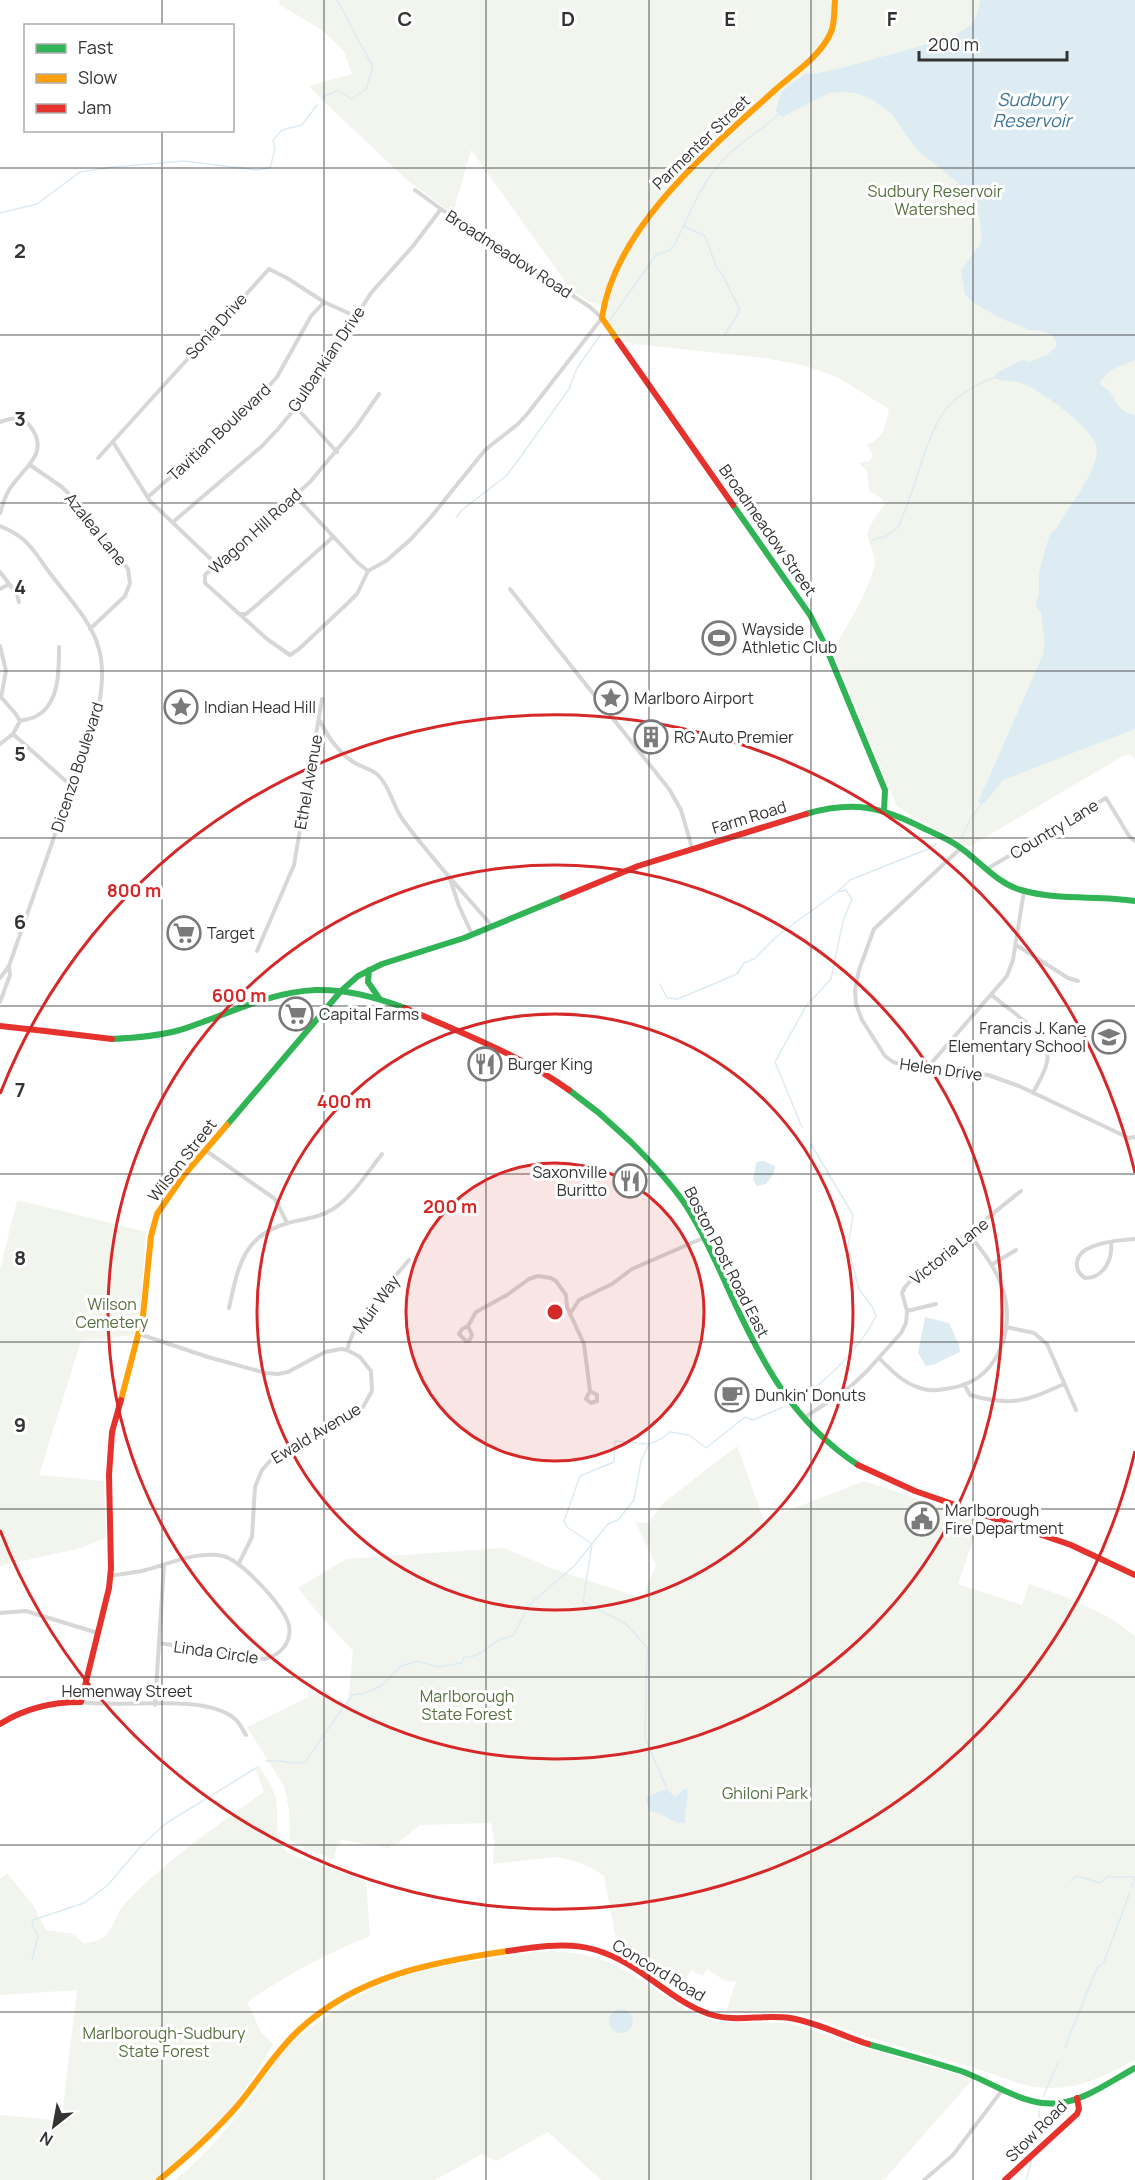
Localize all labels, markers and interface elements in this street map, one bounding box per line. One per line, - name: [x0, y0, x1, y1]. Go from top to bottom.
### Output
- text: C: [398, 5, 412, 32]
- text: D: [561, 5, 575, 32]
- text: E: [724, 5, 736, 32]
- text: F: [887, 5, 898, 32]
- legend: [24, 24, 234, 132]
- scale bar: [919, 24, 1068, 62]
- text: 200 m: [928, 32, 979, 56]
- text: Fast: [78, 35, 113, 59]
- text: Slow: [78, 65, 118, 89]
- water label: Sudbury Reservoir: [993, 87, 1074, 132]
- street label: Parmenter Street: [648, 90, 754, 194]
- text: Jam: [78, 95, 112, 119]
- park label: Sudbury Reservoir Watershed: [868, 180, 1003, 220]
- street label: Broadmeadow Road: [441, 205, 577, 303]
- text: 2: [14, 237, 26, 264]
- street label: Sonia Drive: [180, 288, 252, 364]
- street label: Gulbankian Drive: [282, 302, 370, 416]
- street label: Tavitian Boulevard: [163, 378, 275, 486]
- text: 3: [14, 405, 26, 432]
- street label: Broadmeadow Street: [714, 460, 822, 600]
- street label: Wagon Hill Road: [204, 483, 306, 579]
- street label: Azalea Lane: [60, 488, 132, 570]
- text: 4: [14, 573, 26, 600]
- place label: Wayside Athletic Club: [742, 618, 837, 658]
- sports icon: Wayside Athletic Club: [701, 620, 737, 656]
- place icon: Marlboro Airport: [593, 680, 629, 716]
- place label: Marlboro Airport: [634, 687, 754, 709]
- place icon: Indian Head Hill: [163, 689, 199, 725]
- place label: Indian Head Hill: [204, 696, 316, 718]
- street label: Dicenzo Boulevard: [46, 699, 108, 835]
- building icon: RG Auto Premier: [633, 719, 669, 755]
- place label: RG Auto Premier: [674, 726, 794, 748]
- street label: Ethel Avenue: [289, 733, 327, 831]
- text: 5: [14, 740, 26, 767]
- street label: Country Lane: [1006, 794, 1102, 864]
- street label: Farm Road: [709, 795, 789, 839]
- text: 800 m: [107, 878, 161, 902]
- text: 6: [14, 908, 26, 935]
- supermarket icon: Target: [166, 915, 202, 951]
- place label: Target: [207, 922, 255, 944]
- text: 600 m: [212, 983, 266, 1007]
- supermarket icon: Capital Farms: [278, 996, 314, 1032]
- place label: Capital Farms: [319, 1003, 419, 1025]
- place label: Francis J. Kane Elementary School: [948, 1017, 1086, 1057]
- school or university icon: Francis J. Kane Elementary School: [1091, 1019, 1127, 1055]
- restaurant icon: Burger King: [467, 1046, 503, 1082]
- street label: Helen Drive: [898, 1052, 984, 1086]
- place label: Burger King: [508, 1053, 593, 1075]
- text: 7: [15, 1076, 25, 1103]
- text: 400 m: [317, 1089, 371, 1113]
- street label: Wilson Street: [143, 1114, 221, 1206]
- place label: Saxonville Buritto: [532, 1161, 607, 1201]
- restaurant icon: Saxonville Buritto: [612, 1163, 648, 1199]
- street label: Boston Post Road East: [679, 1183, 775, 1341]
- text: 200 m: [423, 1194, 477, 1218]
- street label: Victoria Lane: [905, 1213, 993, 1289]
- text: 8: [14, 1244, 26, 1271]
- street label: Muir Way: [347, 1270, 405, 1337]
- park label: Wilson Cemetery: [76, 1293, 149, 1333]
- centre of rings: [545, 1302, 565, 1322]
- cafe icon: Dunkin' Donuts: [714, 1377, 750, 1413]
- place label: Dunkin' Donuts: [755, 1384, 866, 1406]
- street label: Ewald Avenue: [267, 1398, 365, 1468]
- text: 9: [14, 1411, 26, 1438]
- place label: Marlborough Fire Department: [945, 1499, 1064, 1539]
- public building icon: Marlborough Fire Department: [904, 1501, 940, 1537]
- street label: Linda Circle: [172, 1635, 260, 1669]
- street label: Hemenway Street: [61, 1680, 193, 1702]
- park label: Marlborough State Forest: [420, 1685, 514, 1725]
- park label: Ghiloni Park: [722, 1782, 809, 1804]
- street label: Concord Road: [608, 1934, 710, 2006]
- park label: Marlborough-Sudbury State Forest: [83, 2022, 246, 2062]
- street label: Stow Road: [1000, 2095, 1072, 2167]
- north arrow: [24, 2096, 84, 2156]
- text: N: [36, 2126, 57, 2151]

